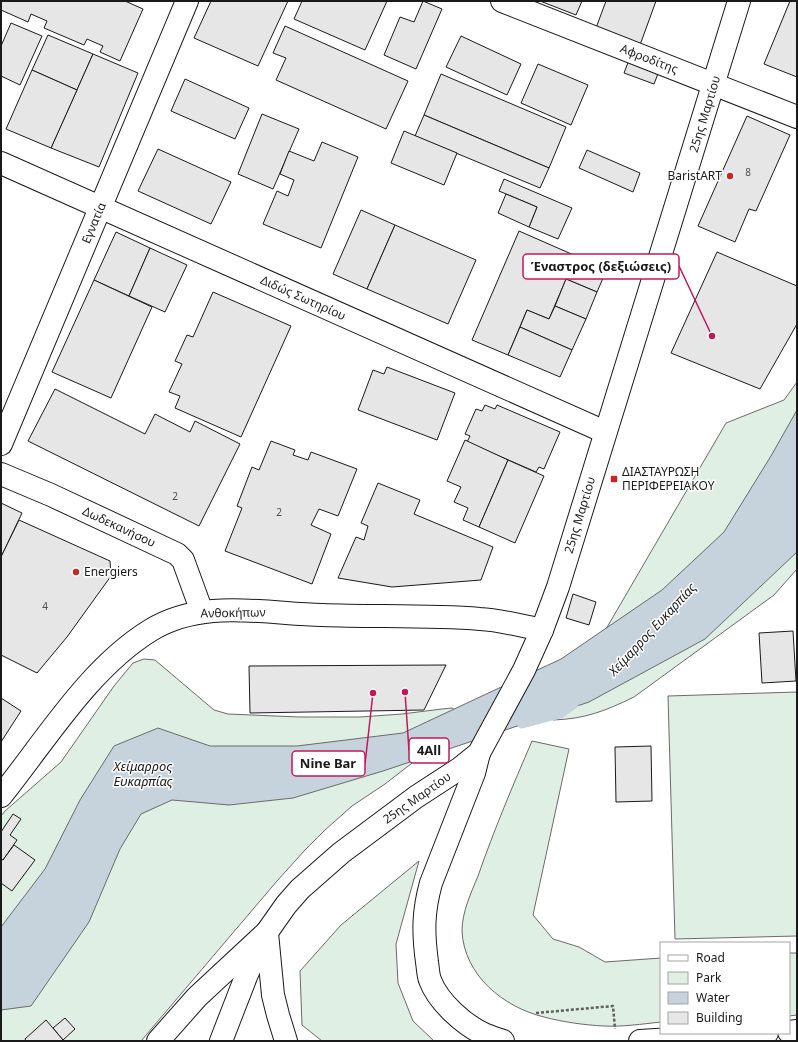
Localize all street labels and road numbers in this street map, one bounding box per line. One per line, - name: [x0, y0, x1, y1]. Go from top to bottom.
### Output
- street label: Αφροδίτης: [618, 40, 681, 77]
- street label: 25ης Μαρτίου: [685, 73, 724, 154]
- street label: Εγνατία: [77, 199, 110, 246]
- street label: Διδώς Σωτηρίου: [258, 271, 349, 324]
- street label: 25ης Μαρτίου: [560, 474, 599, 555]
- street label: Δωδεκανήσου: [80, 502, 159, 551]
- street label: Ανθοκήπων: [200, 603, 266, 622]
- street label: 25ης Μαρτίου: [379, 768, 454, 827]

